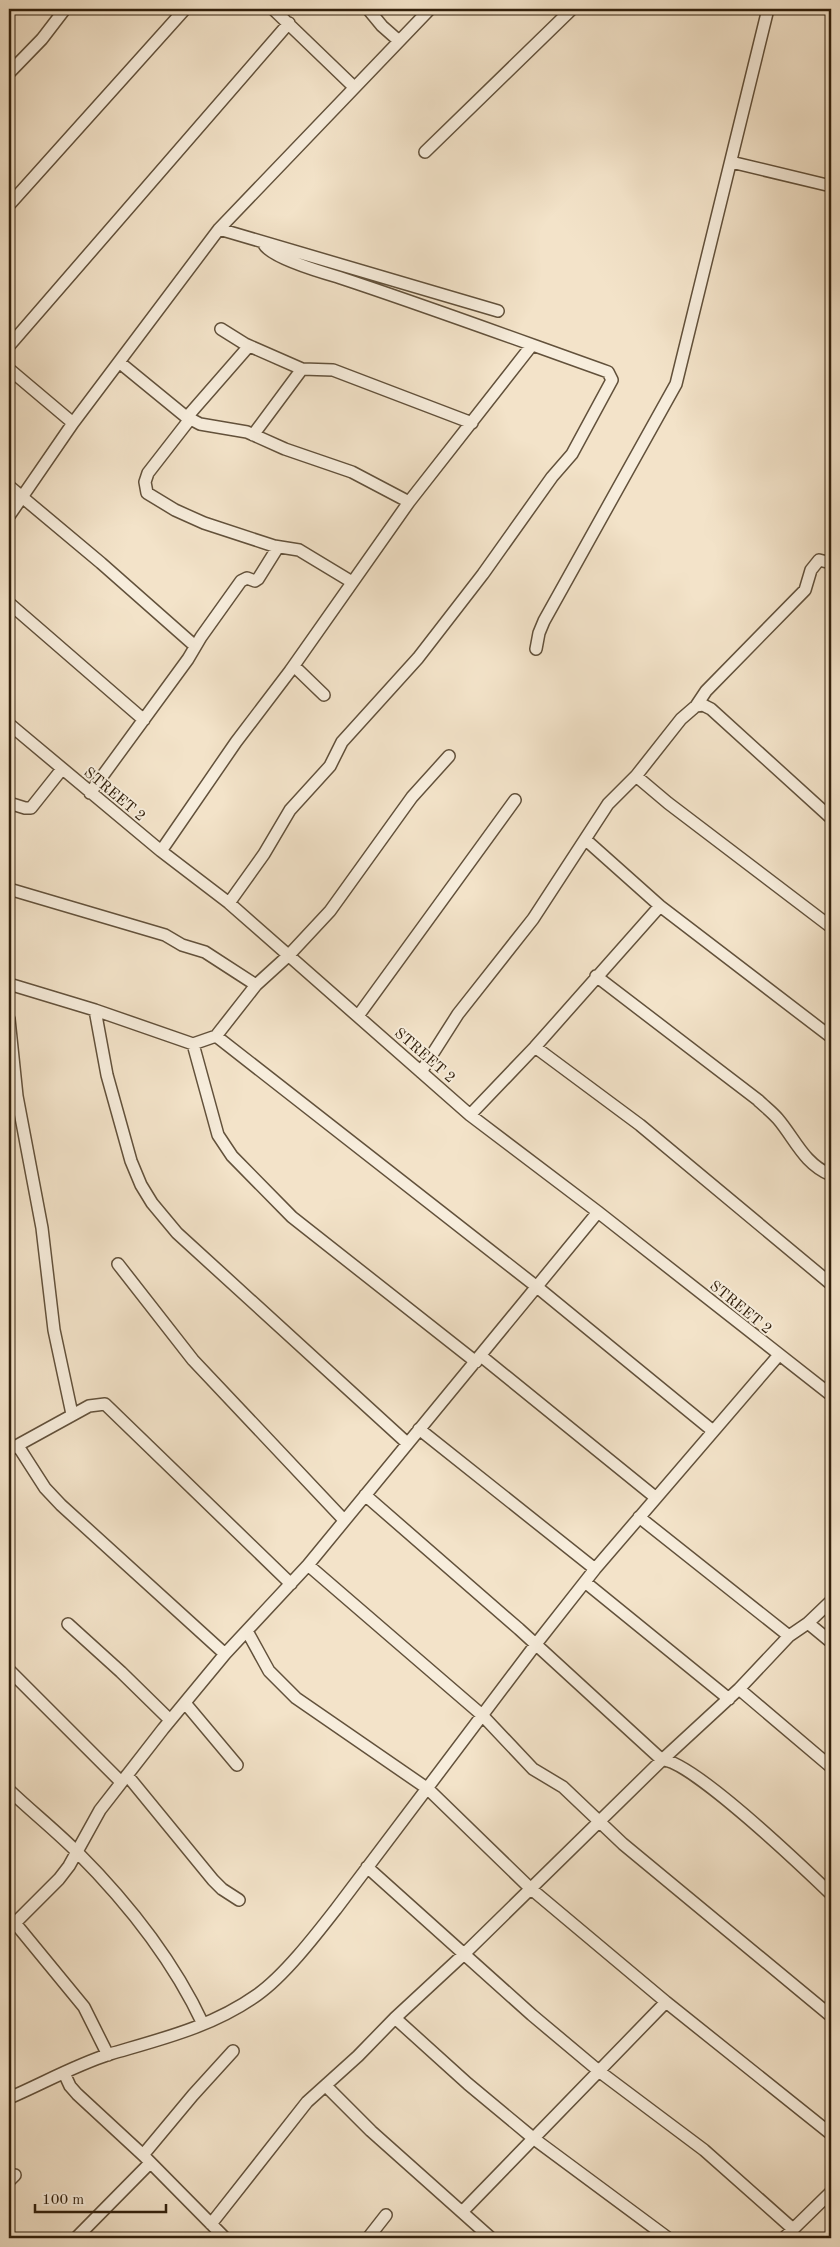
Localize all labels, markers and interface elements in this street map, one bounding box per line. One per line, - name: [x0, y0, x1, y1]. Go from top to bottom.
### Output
- street label: STREET 2: [80, 765, 148, 825]
- street label: STREET 2: [391, 1026, 457, 1086]
- street label: STREET 2: [706, 1279, 774, 1338]
- scale bar: [35, 2182, 166, 2214]
- text: 100 m: [42, 2193, 84, 2208]

